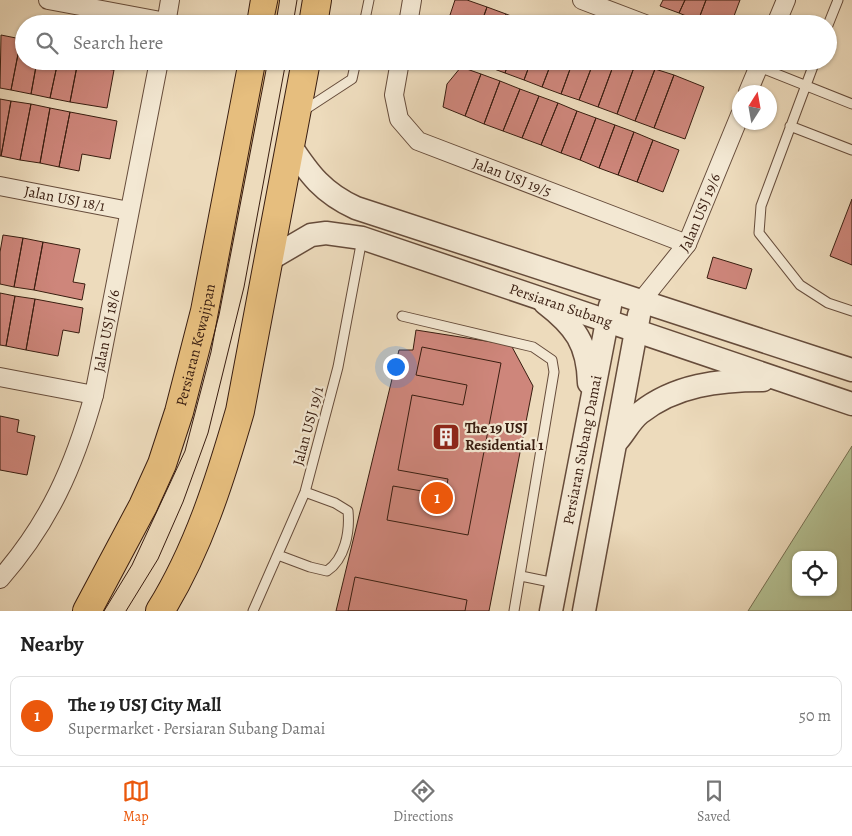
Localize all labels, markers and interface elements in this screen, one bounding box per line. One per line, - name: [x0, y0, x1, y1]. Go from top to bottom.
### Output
- search box: [15, 15, 837, 70]
- icon: search: [33, 29, 61, 57]
- text: Search here: [73, 30, 163, 56]
- north arrow: [732, 85, 777, 130]
- street label: Jalan USJ 19/5: [470, 153, 554, 201]
- street label: Jalan USJ 19/6: [675, 170, 725, 256]
- street label: Jalan USJ 18/1: [23, 181, 107, 216]
- street label: Persiaran Subang: [507, 279, 616, 332]
- street label: Persiaran Kewajipan: [171, 282, 220, 408]
- street label: Jalan USJ 18/6: [89, 288, 124, 374]
- your location: [383, 354, 409, 380]
- street label: Persiaran Subang Damai: [558, 374, 606, 526]
- street label: Jalan USJ 19/1: [288, 384, 328, 468]
- place label: The 19 USJ Residential 1: [465, 418, 544, 455]
- building icon: The 19 USJ Residential 1: [431, 422, 461, 452]
- pin: 1: [421, 479, 453, 517]
- map controls: [792, 551, 837, 596]
- button: locate: [792, 551, 837, 596]
- text: Nearby: [20, 630, 83, 658]
- text: The 19 USJ City Mall: [68, 692, 221, 718]
- text: 1: [34, 705, 40, 727]
- text: 50 m: [799, 705, 831, 727]
- text: Supermarket · Persiaran Subang Damai: [68, 718, 325, 740]
- tab: Map: [122, 777, 150, 826]
- tab: Directions: [393, 777, 453, 826]
- tab: Saved: [697, 777, 730, 826]

